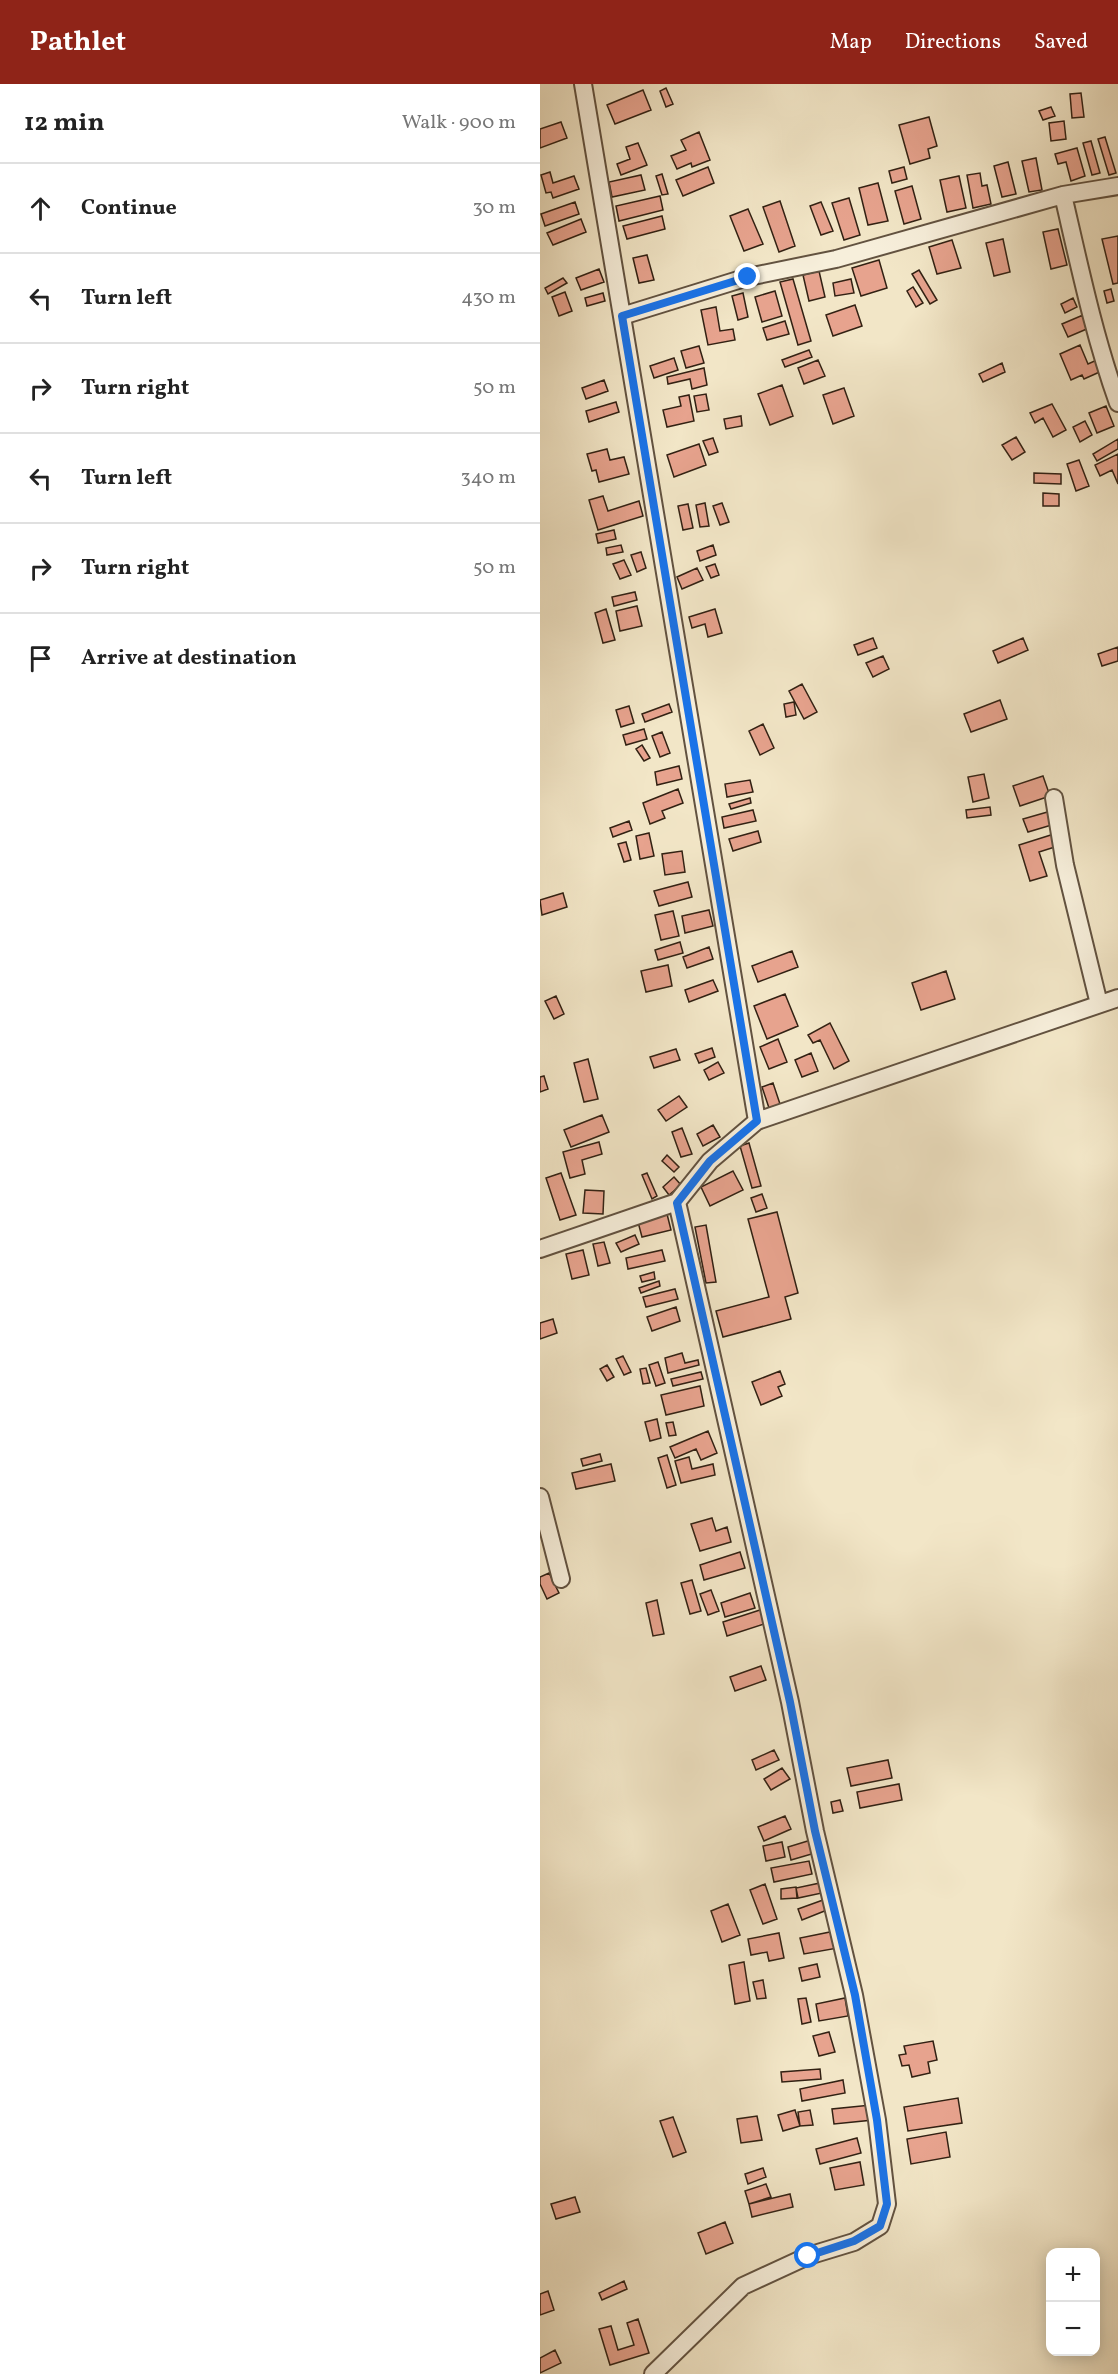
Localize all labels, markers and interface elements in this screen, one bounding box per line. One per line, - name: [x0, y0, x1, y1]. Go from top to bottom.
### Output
- text: Pathlet: [30, 23, 126, 62]
- text: Map: [830, 28, 872, 57]
- text: Directions: [905, 28, 1001, 57]
- text: Saved: [1034, 28, 1088, 57]
- text: 12 min: [24, 105, 105, 141]
- text: Walk · 900 m: [402, 109, 516, 137]
- icon: ahead: [24, 192, 57, 225]
- text: Continue: [81, 193, 177, 224]
- text: 30 m: [472, 194, 516, 222]
- route end: [734, 263, 760, 289]
- icon: left: [24, 282, 57, 315]
- text: Turn left: [81, 283, 172, 314]
- text: 430 m: [461, 284, 516, 312]
- icon: right: [24, 372, 57, 405]
- text: Turn right: [81, 373, 189, 404]
- text: 50 m: [473, 374, 516, 402]
- icon: left: [24, 462, 57, 495]
- text: Turn left: [81, 463, 172, 494]
- text: 340 m: [460, 464, 516, 492]
- icon: right: [24, 552, 57, 585]
- text: Turn right: [81, 553, 189, 584]
- text: 50 m: [473, 554, 516, 582]
- icon: arrive: [24, 642, 57, 675]
- text: Arrive at destination: [81, 643, 297, 674]
- route start: [794, 2242, 820, 2268]
- map controls: [1046, 2248, 1100, 2356]
- button: +: [1046, 2248, 1100, 2302]
- button: −: [1046, 2302, 1100, 2356]

